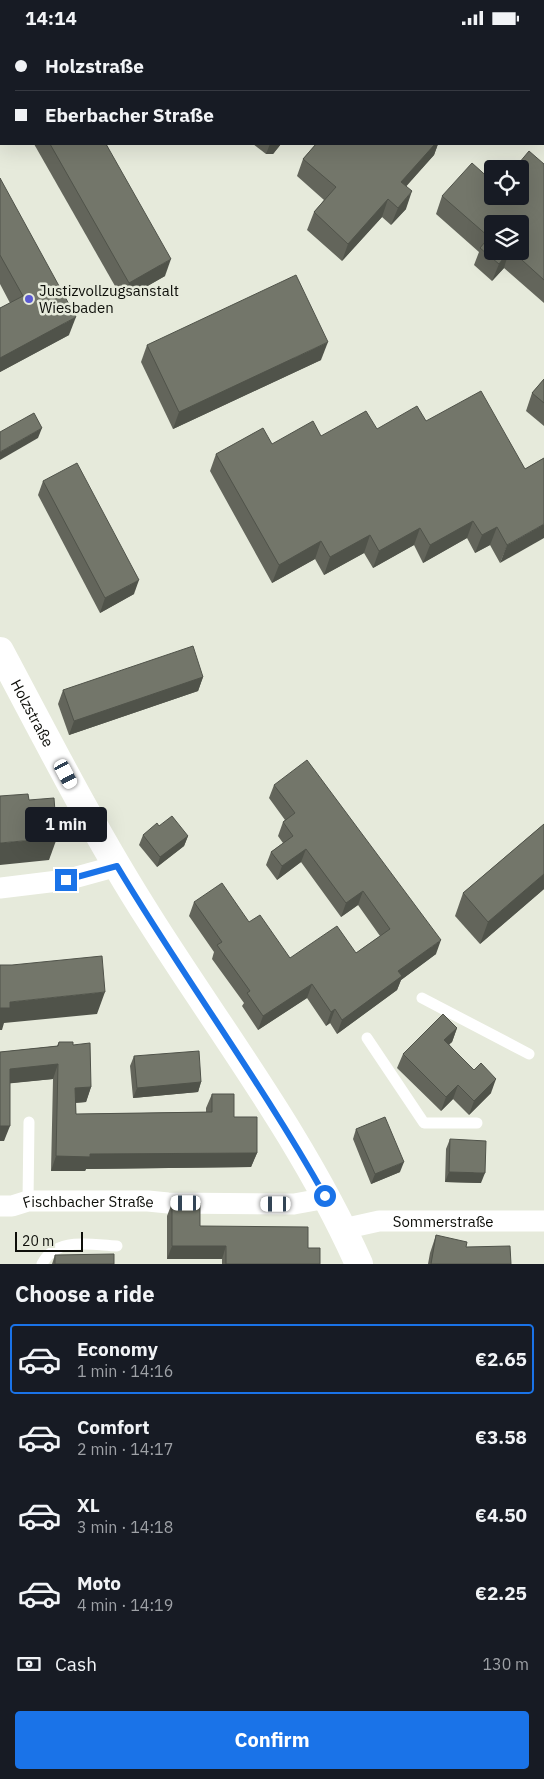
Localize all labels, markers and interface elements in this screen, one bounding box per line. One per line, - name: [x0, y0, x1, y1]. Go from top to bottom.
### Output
- text: 14:14: [25, 6, 77, 30]
- text: Holzstraße: [45, 54, 144, 78]
- text: Eberbacher Straße: [45, 103, 214, 127]
- map controls: [484, 160, 529, 260]
- button: locate: [484, 160, 529, 205]
- button: layers: [484, 215, 529, 260]
- place label: Justizvollzugsanstalt Wiesbaden: [39, 281, 179, 317]
- marker: Justizvollzugsanstalt Wiesbaden: [23, 293, 35, 305]
- street label: Holzstraße: [7, 676, 58, 750]
- car: [52, 757, 79, 791]
- callout: 1 min: [25, 807, 107, 843]
- text: 1 min: [45, 814, 87, 834]
- route end: [55, 869, 77, 891]
- route start: [314, 1185, 336, 1207]
- street label: Fischbacher Straße: [20, 1191, 155, 1212]
- car: [171, 1196, 201, 1211]
- car: [261, 1197, 291, 1212]
- street label: Sommerstraße: [393, 1212, 494, 1231]
- scale bar: [15, 1229, 82, 1252]
- text: 20 m: [22, 1232, 54, 1250]
- text: Choose a ride: [15, 1279, 155, 1308]
- icon: car: [17, 1337, 62, 1382]
- text: Economy: [77, 1337, 158, 1361]
- text: €2.65: [475, 1347, 527, 1371]
- text: 1 min · 14:16: [77, 1361, 173, 1381]
- icon: car: [17, 1415, 62, 1460]
- text: Comfort: [77, 1415, 150, 1439]
- text: €3.58: [475, 1425, 527, 1449]
- text: 2 min · 14:17: [77, 1439, 173, 1459]
- icon: car: [17, 1493, 62, 1538]
- text: XL: [77, 1493, 100, 1517]
- text: €4.50: [475, 1503, 527, 1527]
- text: 3 min · 14:18: [77, 1517, 173, 1537]
- icon: car: [17, 1571, 62, 1616]
- text: Moto: [77, 1571, 121, 1595]
- text: €2.25: [475, 1581, 527, 1605]
- text: 4 min · 14:19: [77, 1595, 173, 1615]
- icon: cash: [15, 1650, 43, 1678]
- text: Cash: [55, 1652, 97, 1676]
- text: 130 m: [482, 1654, 529, 1674]
- button: Confirm: [15, 1711, 529, 1769]

